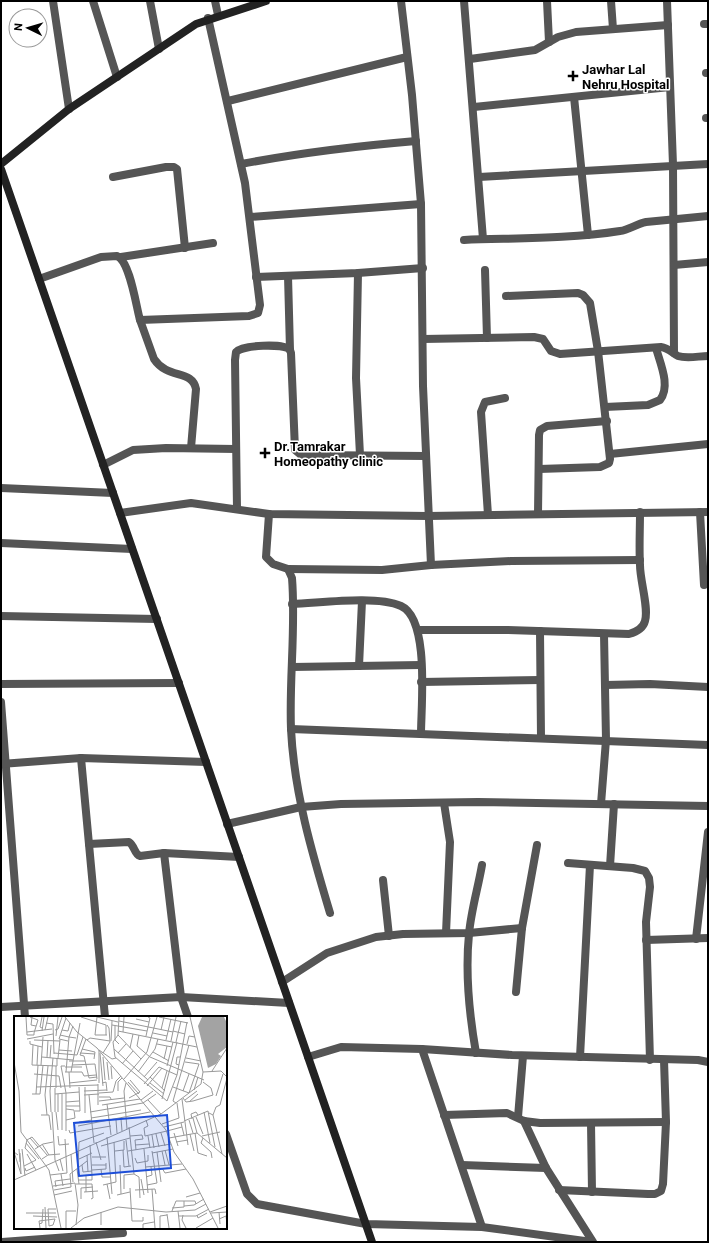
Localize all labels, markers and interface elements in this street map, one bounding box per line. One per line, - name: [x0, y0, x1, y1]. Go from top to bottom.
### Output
- north arrow: [8, 8, 48, 48]
- text: N: [12, 23, 25, 32]
- place label: Jawhar Lal Nehru Hospital: [582, 62, 670, 92]
- marker: Jawhar Lal Nehru Hospital: [567, 70, 579, 82]
- place label: Dr.Tamrakar Homeopathy clinic: [274, 439, 383, 469]
- marker: Dr.Tamrakar Homeopathy clinic: [259, 447, 271, 459]
- inset map: [14, 1016, 227, 1229]

